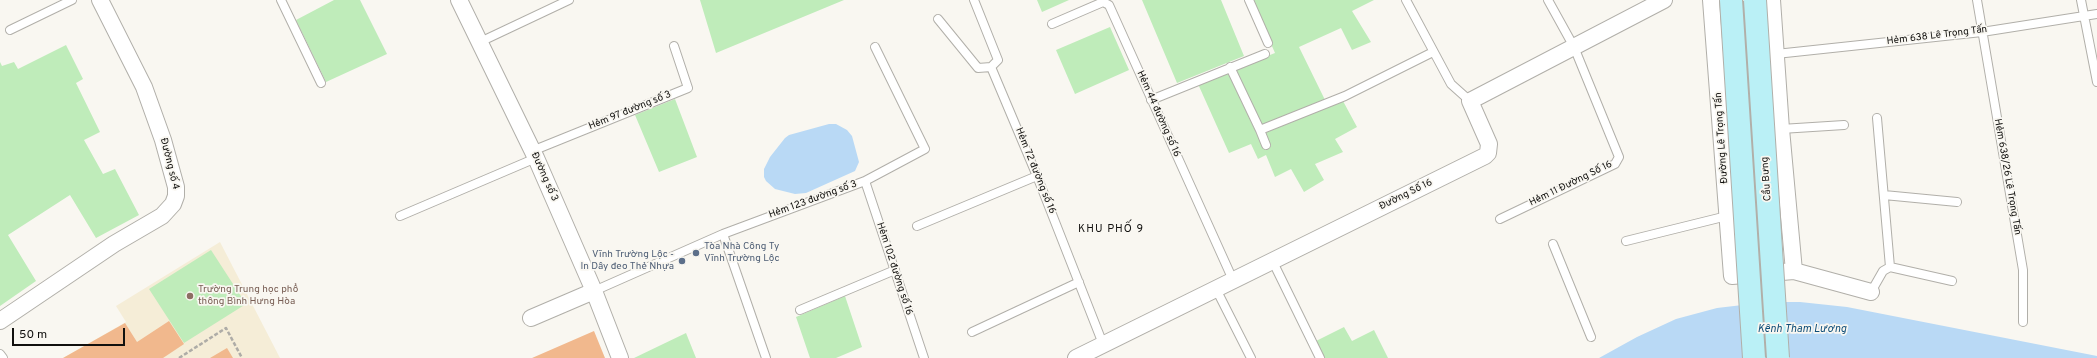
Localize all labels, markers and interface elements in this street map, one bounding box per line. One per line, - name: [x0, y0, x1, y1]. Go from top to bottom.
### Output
- street label: Hẻm 638 Lê Trọng Tấn: [1886, 24, 1988, 48]
- street label: Hẻm 44 đường số 16: [1134, 69, 1182, 159]
- street label: Hẻm 97 đường số 3: [587, 89, 673, 133]
- street label: Đường Lê Trọng Tấn: [1713, 92, 1731, 184]
- street label: Hẻm 638/26 Lê Trọng Tấn: [1991, 118, 2023, 236]
- street label: Hẻm 72 đường số 16: [1012, 126, 1058, 216]
- street label: Đường số 4: [157, 137, 181, 191]
- street label: Đường số 3: [528, 150, 560, 204]
- street label: Cầu Bưng: [1759, 156, 1775, 202]
- street label: Hẻm 11 Đường Số 16: [1528, 159, 1614, 209]
- street label: Đường Số 16: [1377, 177, 1435, 213]
- street label: Hẻm 123 đường số 3: [767, 178, 859, 222]
- street label: Hẻm 102 đường số 16: [873, 221, 915, 317]
- district label: KHU PHỐ 9: [1078, 223, 1144, 237]
- place label: Tòa Nhà Công Ty Vĩnh Trường Lộc: [704, 241, 780, 264]
- marker: Tòa Nhà Công Ty Vĩnh Trường Lộc: [691, 248, 701, 258]
- place label: Vĩnh Trường Lộc - In Dây đeo Thẻ Nhựa: [581, 249, 674, 272]
- marker: Vĩnh Trường Lộc - In Dây đeo Thẻ Nhựa: [677, 256, 687, 266]
- place label: Trường Trung học phổ thông Bình Hưng Hòa: [198, 284, 298, 308]
- marker: Trường Trung học phổ thông Bình Hưng Hòa: [185, 291, 195, 301]
- scale bar: [14, 320, 127, 346]
- water label: Kênh Tham Lương: [1758, 323, 1846, 337]
- text: 50 m: [19, 327, 47, 343]

